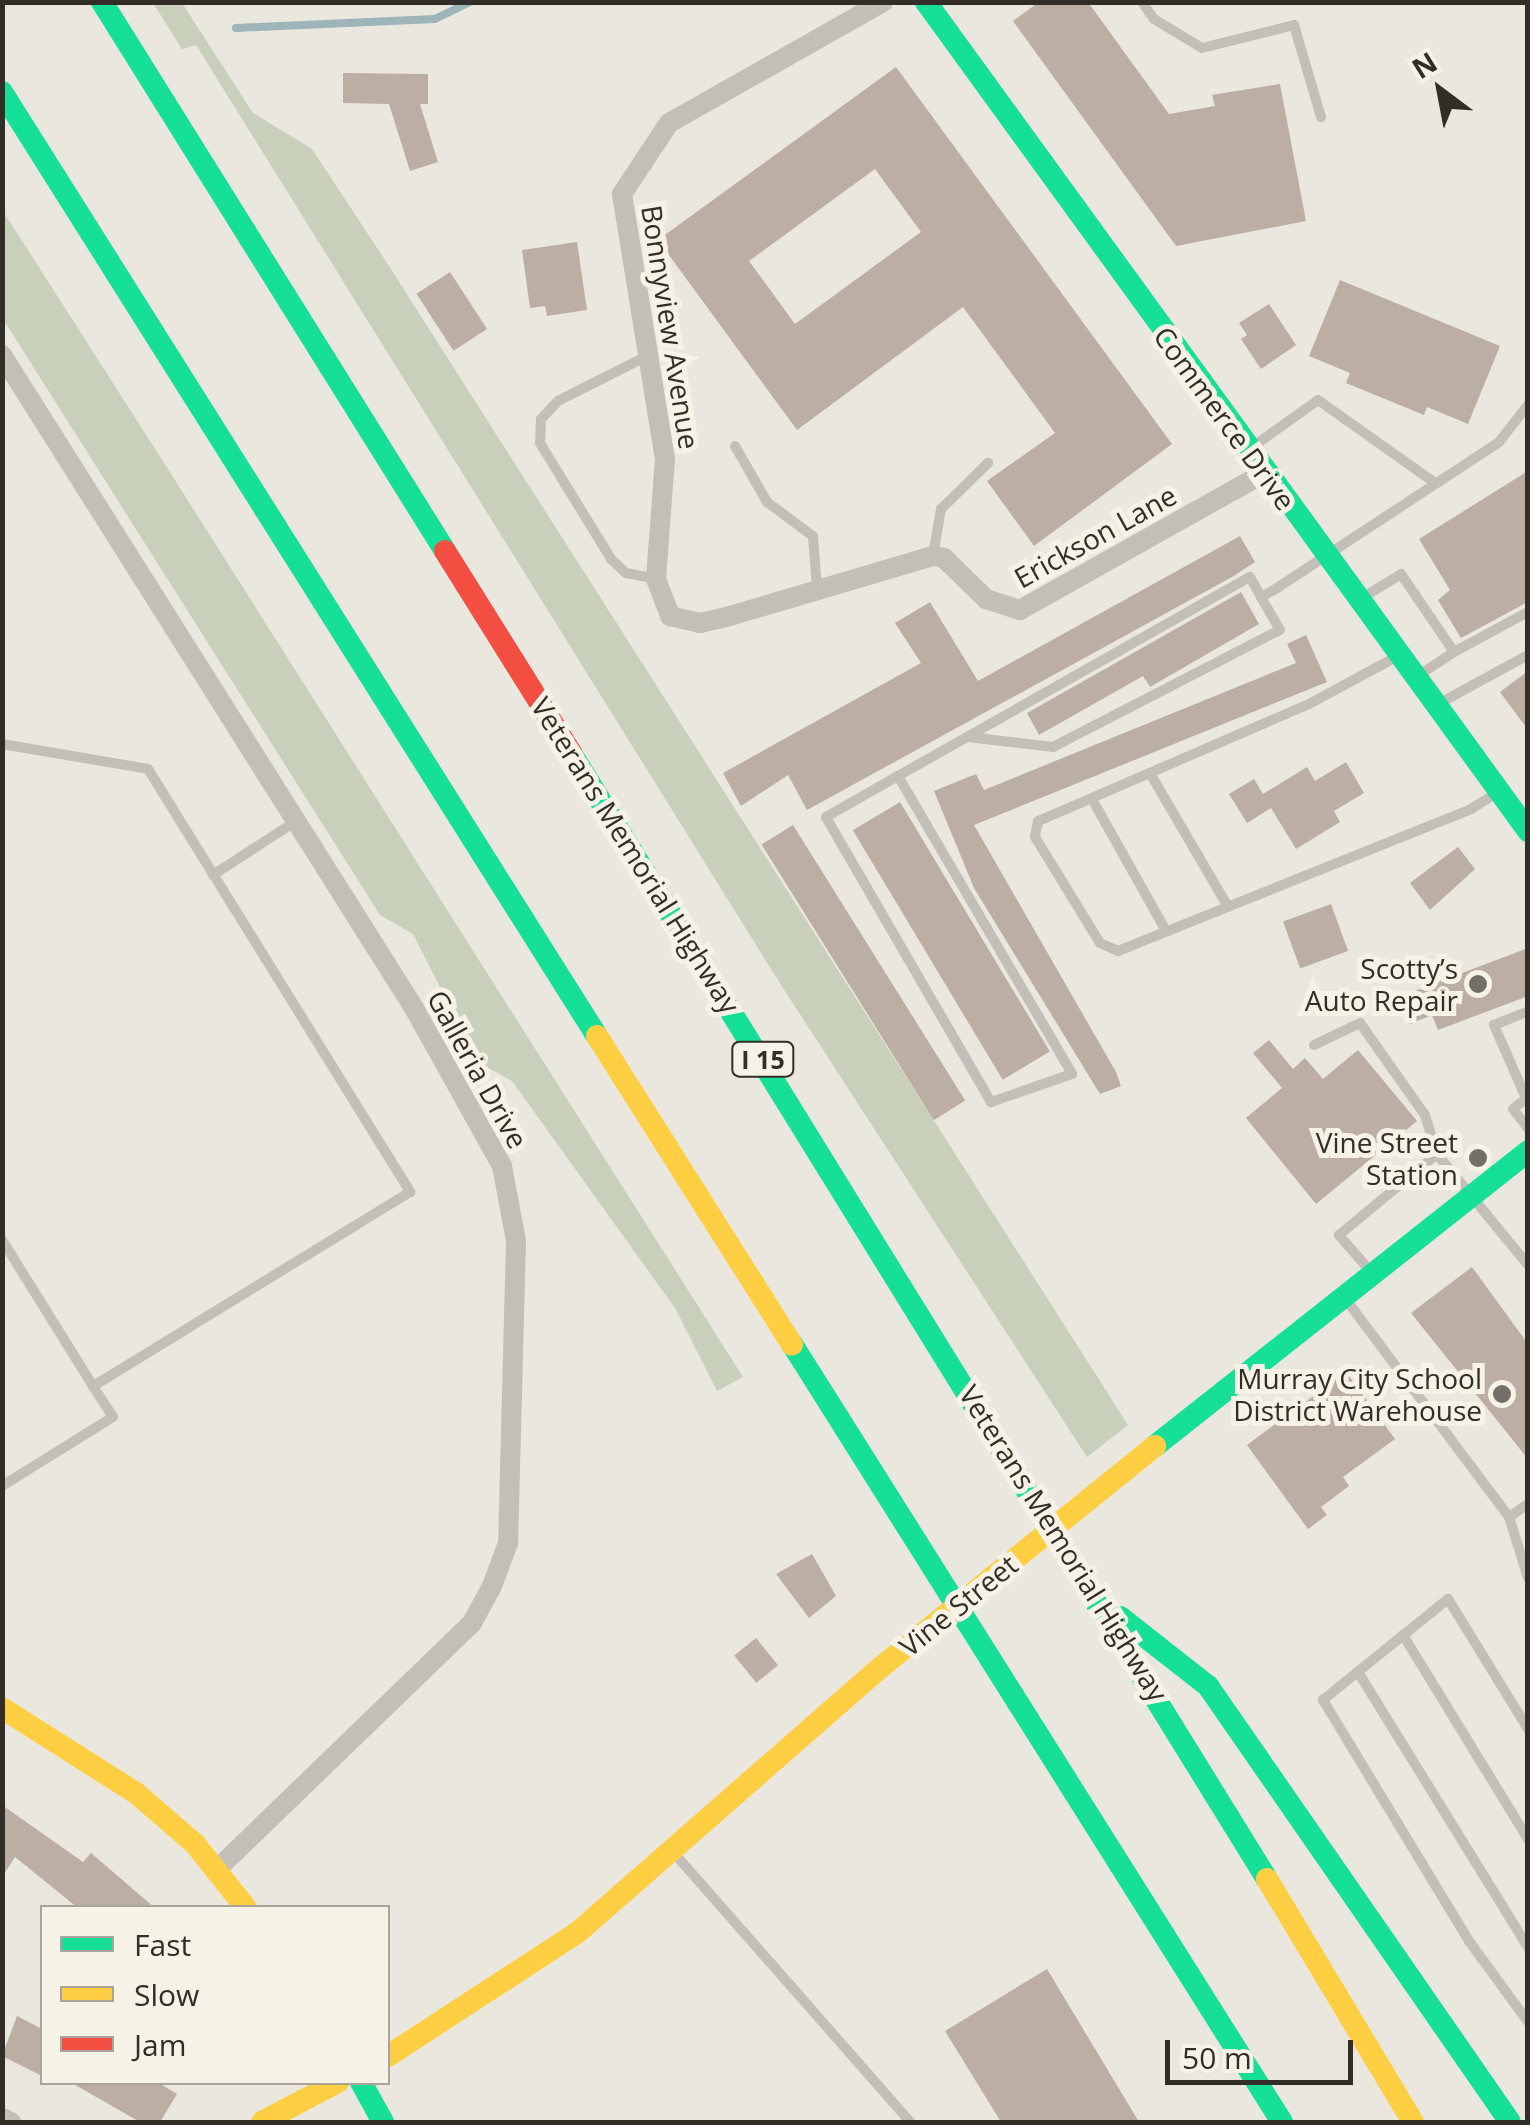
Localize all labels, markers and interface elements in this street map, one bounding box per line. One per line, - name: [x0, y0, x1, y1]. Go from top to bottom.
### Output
- north arrow: [1390, 40, 1490, 140]
- text: N: [1404, 42, 1444, 87]
- street label: Bonnyview Avenue: [635, 203, 707, 451]
- street label: Commerce Drive: [1147, 320, 1303, 516]
- street label: Erickson Lane: [1008, 478, 1182, 594]
- street label: Veterans Memorial Highway: [525, 691, 747, 1019]
- place label: Scotty’s Auto Repair: [1305, 951, 1458, 1017]
- marker: Scotty’s Auto Repair: [1467, 973, 1489, 995]
- street label: Galleria Drive: [421, 984, 535, 1154]
- road number: I 15: [730, 1039, 796, 1079]
- place label: Vine Street Station: [1316, 1125, 1458, 1191]
- marker: Vine Street Station: [1467, 1147, 1489, 1169]
- place label: Murray City School District Warehouse: [1233, 1361, 1482, 1427]
- street label: Veterans Memorial Highway: [953, 1379, 1175, 1707]
- marker: Murray City School District Warehouse: [1491, 1383, 1513, 1405]
- street label: Vine Street: [892, 1547, 1024, 1663]
- legend: [40, 1905, 390, 2085]
- text: Fast: [134, 1924, 191, 1965]
- text: Slow: [134, 1974, 199, 2015]
- scale bar: [1170, 2020, 1358, 2082]
- text: Jam: [134, 2024, 187, 2065]
- text: 50 m: [1182, 2037, 1252, 2078]

